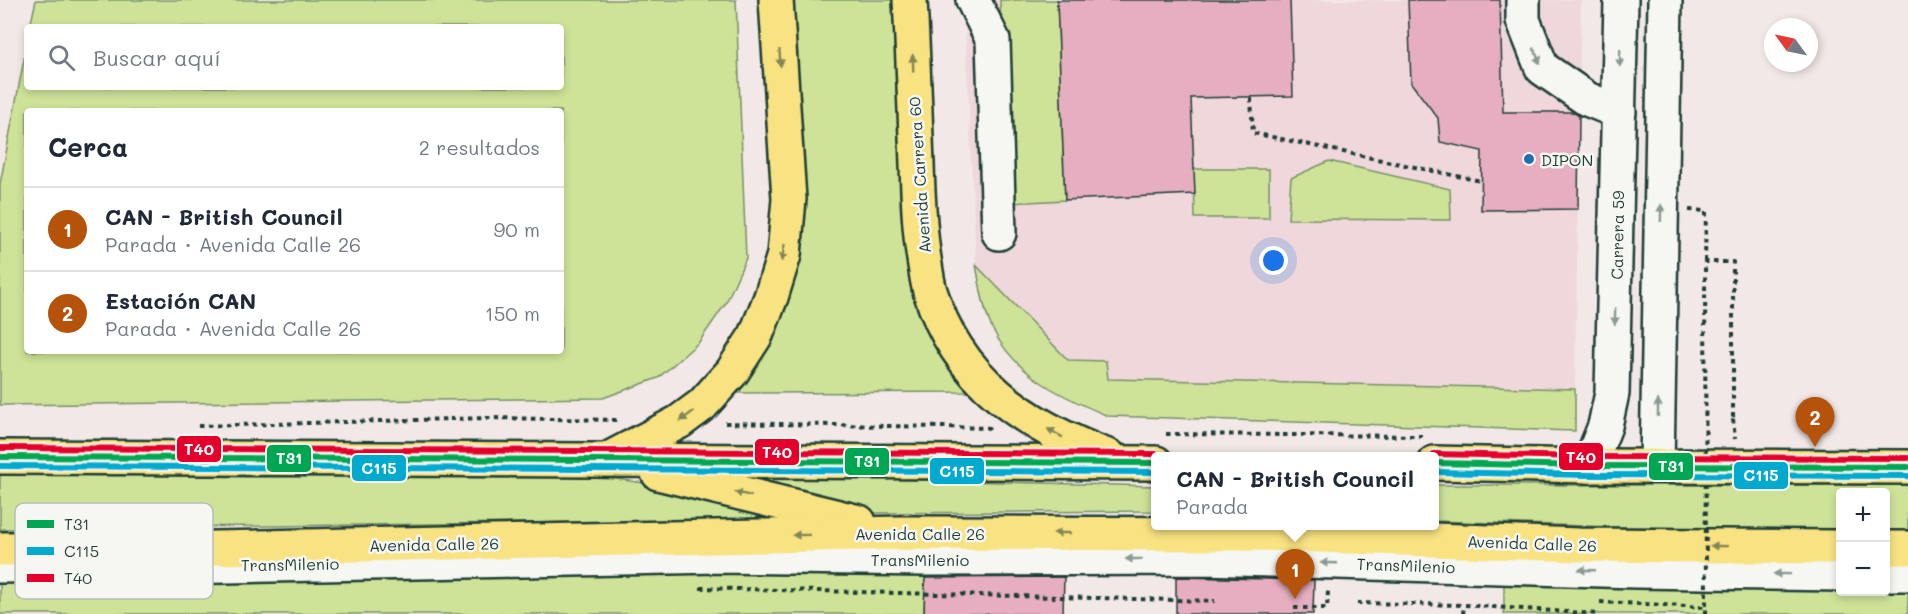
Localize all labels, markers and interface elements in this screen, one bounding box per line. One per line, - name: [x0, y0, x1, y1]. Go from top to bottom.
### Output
- north arrow: [1764, 18, 1818, 72]
- search box: [24, 24, 564, 90]
- icon: search: [45, 41, 78, 74]
- text: Buscar aquí: [93, 43, 221, 72]
- one-way arrow: [1533, 47, 1542, 65]
- one-way arrow: [775, 49, 784, 68]
- one-way arrow: [1615, 49, 1625, 68]
- one-way arrow: [908, 54, 918, 73]
- street label: Avenida Carrera 60: [903, 96, 935, 254]
- text: Cerca: [48, 130, 128, 164]
- text: 2 resultados: [419, 134, 540, 160]
- place label: DIPON: [1541, 149, 1593, 170]
- marker: DIPON: [1522, 152, 1536, 166]
- street label: Carrera 59: [1606, 190, 1628, 280]
- text: CAN - British Council: [105, 202, 343, 231]
- one-way arrow: [1657, 204, 1666, 223]
- text: 1: [63, 216, 72, 242]
- text: 90 m: [494, 216, 540, 242]
- text: Parada · Avenida Calle 26: [105, 231, 361, 257]
- one-way arrow: [778, 243, 787, 262]
- your location: [1259, 246, 1288, 275]
- text: Estación CAN: [105, 286, 256, 315]
- text: 2: [62, 300, 73, 326]
- text: 150 m: [485, 300, 540, 326]
- one-way arrow: [1610, 307, 1620, 326]
- text: Parada · Avenida Calle 26: [105, 315, 361, 341]
- one-way arrow: [1653, 398, 1663, 417]
- pin: 2: [1796, 398, 1834, 447]
- one-way arrow: [679, 410, 694, 422]
- one-way arrow: [1046, 428, 1063, 438]
- line badge: T40: [176, 435, 222, 463]
- text: T40: [184, 438, 214, 459]
- line badge: T40: [754, 438, 800, 466]
- text: T40: [762, 441, 792, 462]
- line badge: T40: [1558, 442, 1604, 471]
- line badge: T31: [266, 444, 312, 473]
- text: T40: [1566, 446, 1596, 467]
- text: T31: [276, 447, 302, 468]
- line badge: T31: [844, 447, 890, 476]
- text: T31: [854, 450, 880, 471]
- popup: [1151, 452, 1439, 530]
- line badge: T31: [1648, 452, 1694, 481]
- line badge: C115: [351, 454, 407, 482]
- text: T31: [1658, 455, 1684, 476]
- text: C115: [361, 457, 397, 478]
- line badge: C115: [929, 457, 985, 485]
- text: C115: [939, 460, 975, 481]
- line badge: C115: [1733, 461, 1789, 490]
- text: CAN - British Council: [1176, 464, 1414, 493]
- text: C115: [1743, 464, 1779, 485]
- one-way arrow: [733, 488, 752, 498]
- map controls: [1836, 488, 1890, 596]
- button: +: [1836, 488, 1890, 542]
- text: Parada: [1176, 493, 1249, 519]
- legend: [15, 503, 213, 599]
- text: T31: [64, 513, 89, 534]
- street label: Avenida Calle 26: [855, 523, 985, 544]
- one-way arrow: [1053, 528, 1072, 538]
- one-way arrow: [791, 530, 810, 540]
- street label: Avenida Calle 26: [1467, 530, 1597, 556]
- street label: Avenida Calle 26: [369, 532, 499, 556]
- text: C115: [64, 540, 99, 561]
- one-way arrow: [1710, 541, 1729, 551]
- button: −: [1836, 542, 1890, 596]
- street label: TransMilenio: [871, 549, 969, 570]
- pin: 1: [1276, 550, 1314, 599]
- street label: TransMilenio: [241, 553, 339, 575]
- street label: TransMilenio: [1356, 553, 1456, 577]
- one-way arrow: [1125, 554, 1144, 564]
- one-way arrow: [1320, 558, 1339, 567]
- one-way arrow: [1578, 565, 1597, 575]
- text: T40: [64, 567, 92, 588]
- one-way arrow: [1773, 569, 1792, 579]

